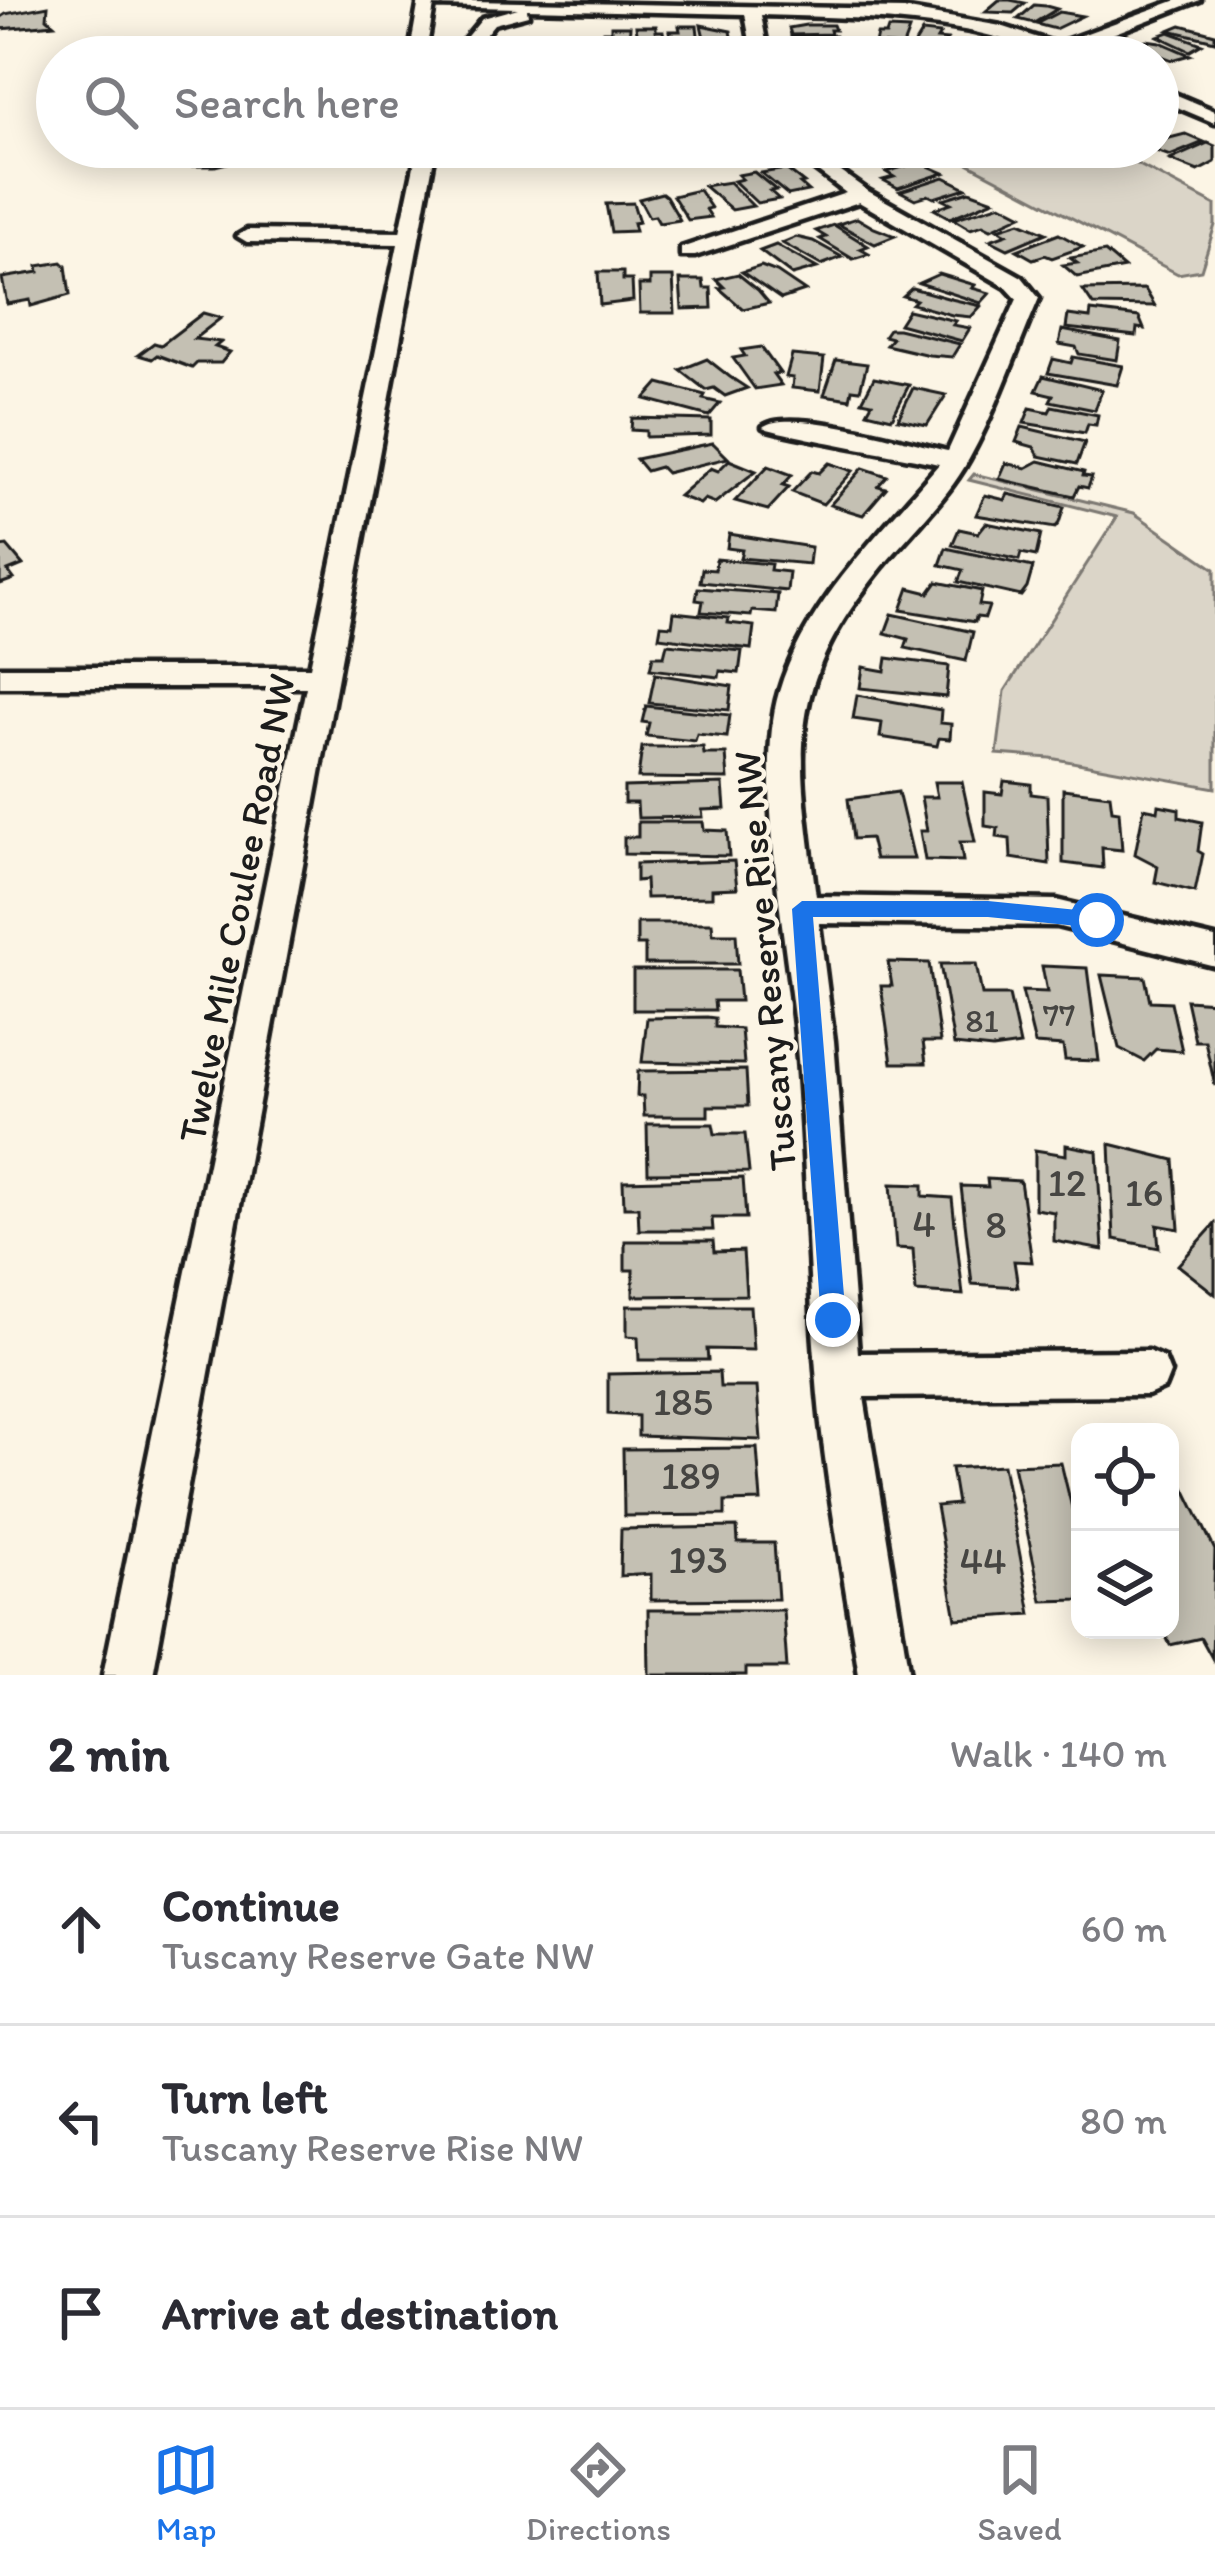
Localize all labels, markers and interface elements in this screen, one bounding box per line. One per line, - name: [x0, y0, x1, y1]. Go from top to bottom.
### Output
- search box: [36, 36, 1179, 168]
- icon: search: [78, 69, 144, 135]
- text: Search here: [174, 75, 400, 129]
- street label: Twelve Mile Coulee Road NW: [168, 670, 305, 1146]
- street label: Tuscany Reserve Rise NW: [723, 749, 806, 1173]
- route start: [1070, 893, 1124, 947]
- house number: 77: [1043, 995, 1075, 1034]
- house number: 81: [965, 1001, 999, 1040]
- house number: 12: [1048, 1159, 1086, 1206]
- house number: 16: [1125, 1169, 1163, 1216]
- house number: 4: [912, 1200, 936, 1247]
- house number: 8: [985, 1201, 1007, 1248]
- route end: [806, 1293, 860, 1347]
- house number: 185: [653, 1378, 713, 1425]
- map controls: [1071, 1423, 1179, 1639]
- button: locate: [1071, 1423, 1179, 1531]
- house number: 189: [661, 1452, 721, 1499]
- button: layers: [1071, 1531, 1179, 1639]
- house number: 193: [668, 1536, 728, 1583]
- house number: 44: [960, 1537, 1006, 1584]
- text: 2 min: [48, 1723, 169, 1784]
- text: Walk · 140 m: [950, 1730, 1167, 1777]
- text: Continue: [162, 1878, 340, 1932]
- icon: ahead: [48, 1896, 114, 1962]
- text: 60 m: [1081, 1905, 1167, 1952]
- text: Tuscany Reserve Gate NW: [162, 1932, 594, 1979]
- text: Turn left: [162, 2070, 328, 2124]
- icon: left: [48, 2088, 114, 2154]
- text: 80 m: [1080, 2097, 1167, 2144]
- text: Tuscany Reserve Rise NW: [162, 2124, 583, 2171]
- icon: arrive: [48, 2280, 114, 2346]
- text: Arrive at destination: [162, 2286, 558, 2340]
- tab: Map: [153, 2437, 219, 2548]
- tab: Directions: [526, 2437, 671, 2548]
- tab: Saved: [978, 2437, 1062, 2548]

